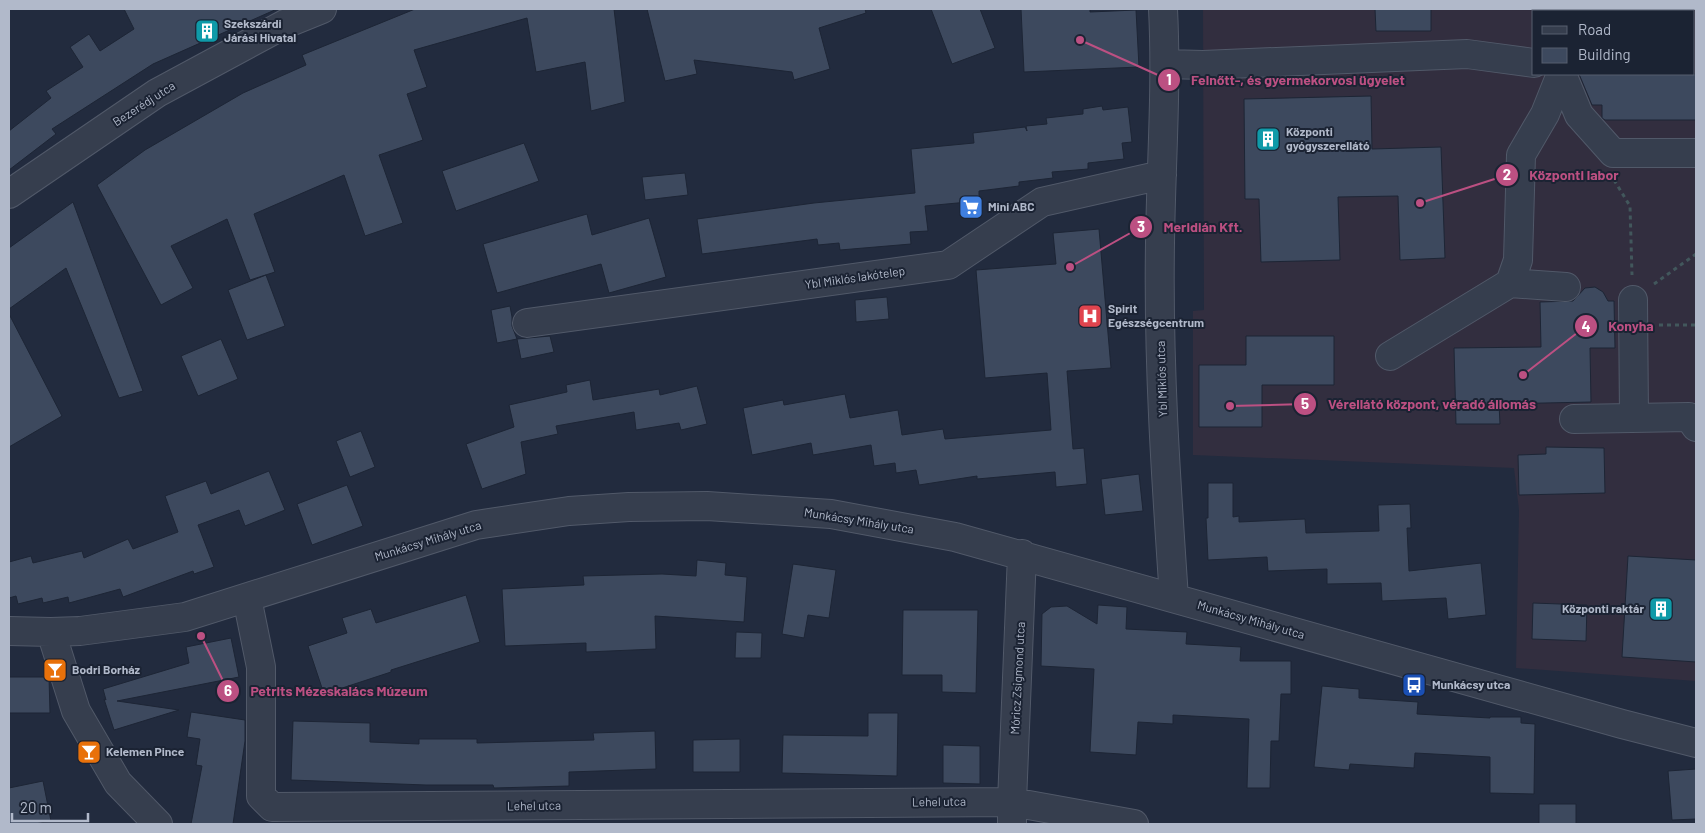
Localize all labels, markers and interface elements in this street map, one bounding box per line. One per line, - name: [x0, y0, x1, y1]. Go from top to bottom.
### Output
- legend: [1532, 10, 1695, 75]
- place label: Szekszárdi Járási Hivatal: [224, 16, 296, 44]
- building icon: Szekszárdi Járási Hivatal: [194, 18, 220, 44]
- text: Road: [1578, 20, 1611, 38]
- text: Building: [1578, 45, 1631, 63]
- callout: Felnőtt-, és gyermekorvosi ügyelet: [1156, 65, 1415, 94]
- text: 1: [1166, 70, 1172, 88]
- text: Felnőtt-, és gyermekorvosi ügyelet: [1191, 71, 1405, 88]
- street label: Bezerédj utca: [110, 78, 177, 128]
- place label: Központi gyógyszerellátó: [1286, 124, 1370, 152]
- building icon: Központi gyógyszerellátó: [1255, 126, 1281, 152]
- callout: Központi labor: [1495, 160, 1629, 189]
- text: 2: [1503, 165, 1511, 183]
- text: Központi labor: [1529, 166, 1619, 183]
- supermarket icon: Mini ABC: [958, 194, 984, 220]
- place label: Mini ABC: [988, 199, 1034, 213]
- callout: Meridián Kft.: [1128, 213, 1253, 242]
- text: 3: [1137, 217, 1145, 235]
- text: Meridián Kft.: [1163, 218, 1243, 235]
- street label: Ybl Miklós lakótelep: [804, 263, 906, 291]
- place label: Spirit Egészségcentrum: [1108, 301, 1204, 329]
- hospital icon: Spirit Egészségcentrum: [1077, 303, 1103, 329]
- callout: Konyha: [1574, 312, 1664, 341]
- text: 4: [1581, 317, 1591, 335]
- text: Konyha: [1608, 317, 1654, 334]
- street label: Ybl Miklós utca: [1153, 341, 1169, 418]
- callout: Vérellátó központ, véradó állomás: [1293, 389, 1546, 418]
- text: 5: [1301, 394, 1309, 412]
- text: Vérellátó központ, véradó állomás: [1328, 395, 1536, 412]
- street label: Munkácsy Mihály utca: [803, 504, 915, 536]
- street label: Munkácsy Mihály utca: [373, 517, 483, 563]
- building icon: Központi raktár: [1648, 596, 1674, 622]
- street label: Munkácsy Mihály utca: [1196, 597, 1307, 641]
- place label: Központi raktár: [1562, 601, 1644, 615]
- street label: Móricz Zsigmond utca: [1007, 621, 1027, 735]
- bar icon: Bodri Borház: [42, 657, 68, 683]
- place label: Bodri Borház: [72, 662, 141, 676]
- bus stop icon: Munkácsy utca: [1401, 672, 1427, 698]
- callout: Petrits Mézeskalács Múzeum: [215, 676, 437, 705]
- place label: Munkácsy utca: [1432, 677, 1510, 691]
- text: 6: [224, 681, 232, 699]
- text: Petrits Mézeskalács Múzeum: [250, 682, 428, 699]
- bar icon: Kelemen Pince: [76, 739, 102, 765]
- place label: Kelemen Pince: [106, 744, 185, 758]
- scale bar: [12, 790, 89, 822]
- street label: Lehel utca: [912, 794, 966, 808]
- text: 20 m: [20, 798, 52, 816]
- street label: Lehel utca: [507, 798, 561, 812]

